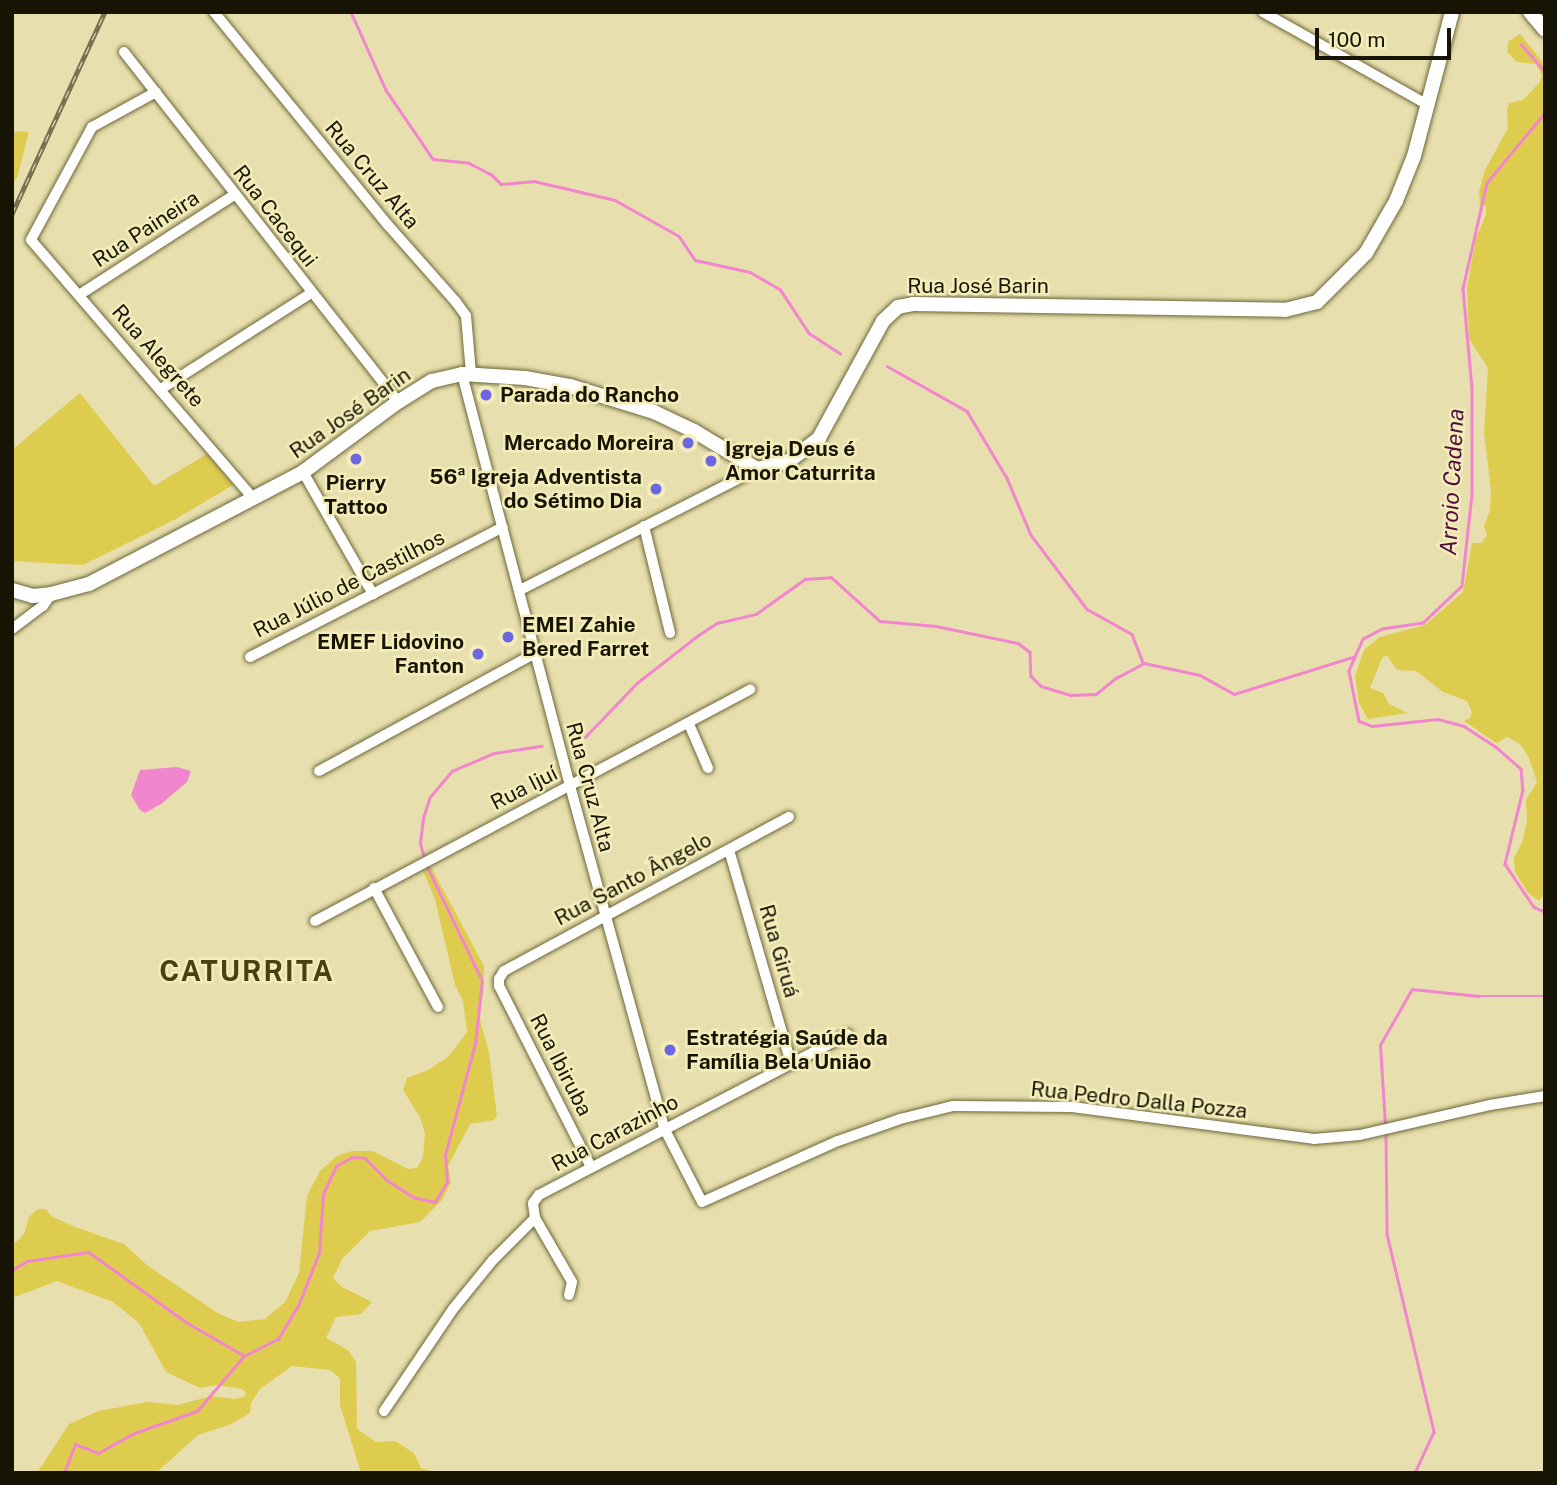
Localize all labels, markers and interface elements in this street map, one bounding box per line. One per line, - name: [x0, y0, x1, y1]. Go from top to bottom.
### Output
- scale bar: [1319, 14, 1456, 58]
- text: 100 m: [1328, 27, 1385, 52]
- street label: Rua Cruz Alta: [320, 116, 424, 234]
- street label: Rua Cacequi: [227, 160, 323, 272]
- street label: Rua Paineira: [88, 185, 204, 273]
- street label: Rua José Barin: [907, 273, 1049, 299]
- street label: Rua Alegrete: [107, 300, 209, 412]
- street label: Rua José Barin: [285, 362, 415, 464]
- place label: Parada do Rancho: [500, 382, 679, 408]
- marker: Parada do Rancho: [478, 387, 494, 403]
- water label: Arroio Cadena: [1434, 408, 1470, 556]
- place label: Mercado Moreira: [504, 430, 674, 456]
- marker: Mercado Moreira: [680, 435, 696, 451]
- place label: Igreja Deus é Amor Caturrita: [725, 436, 876, 486]
- marker: Pierry Tattoo: [348, 451, 364, 467]
- marker: Igreja Deus é Amor Caturrita: [703, 453, 719, 469]
- place label: 56ª Igreja Adventista do Sétimo Dia: [429, 464, 642, 514]
- place label: Pierry Tattoo: [324, 470, 388, 520]
- marker: 56ª Igreja Adventista do Sétimo Dia: [648, 481, 664, 497]
- street label: Rua Júlio de Castilhos: [249, 525, 449, 643]
- place label: EMEI Zahie Bered Farret: [522, 612, 649, 662]
- place label: EMEF Lidovino Fanton: [317, 629, 464, 679]
- marker: EMEI Zahie Bered Farret: [500, 629, 516, 645]
- marker: EMEF Lidovino Fanton: [470, 646, 486, 662]
- street label: Rua Cruz Alta: [561, 719, 619, 855]
- street label: Rua Ijuí: [486, 760, 562, 816]
- street label: Rua Santo Ângelo: [550, 827, 716, 931]
- street label: Rua Giruá: [754, 902, 804, 1000]
- district label: CATURRITA: [160, 954, 334, 988]
- street label: Rua Ibiruba: [525, 1010, 597, 1120]
- place label: Estratégia Saúde da Família Bela União: [686, 1025, 888, 1075]
- marker: Estratégia Saúde da Família Bela União: [660, 1040, 680, 1060]
- street label: Rua Pedro Dalla Pozza: [1029, 1076, 1249, 1124]
- street label: Rua Carazinho: [547, 1089, 683, 1177]

